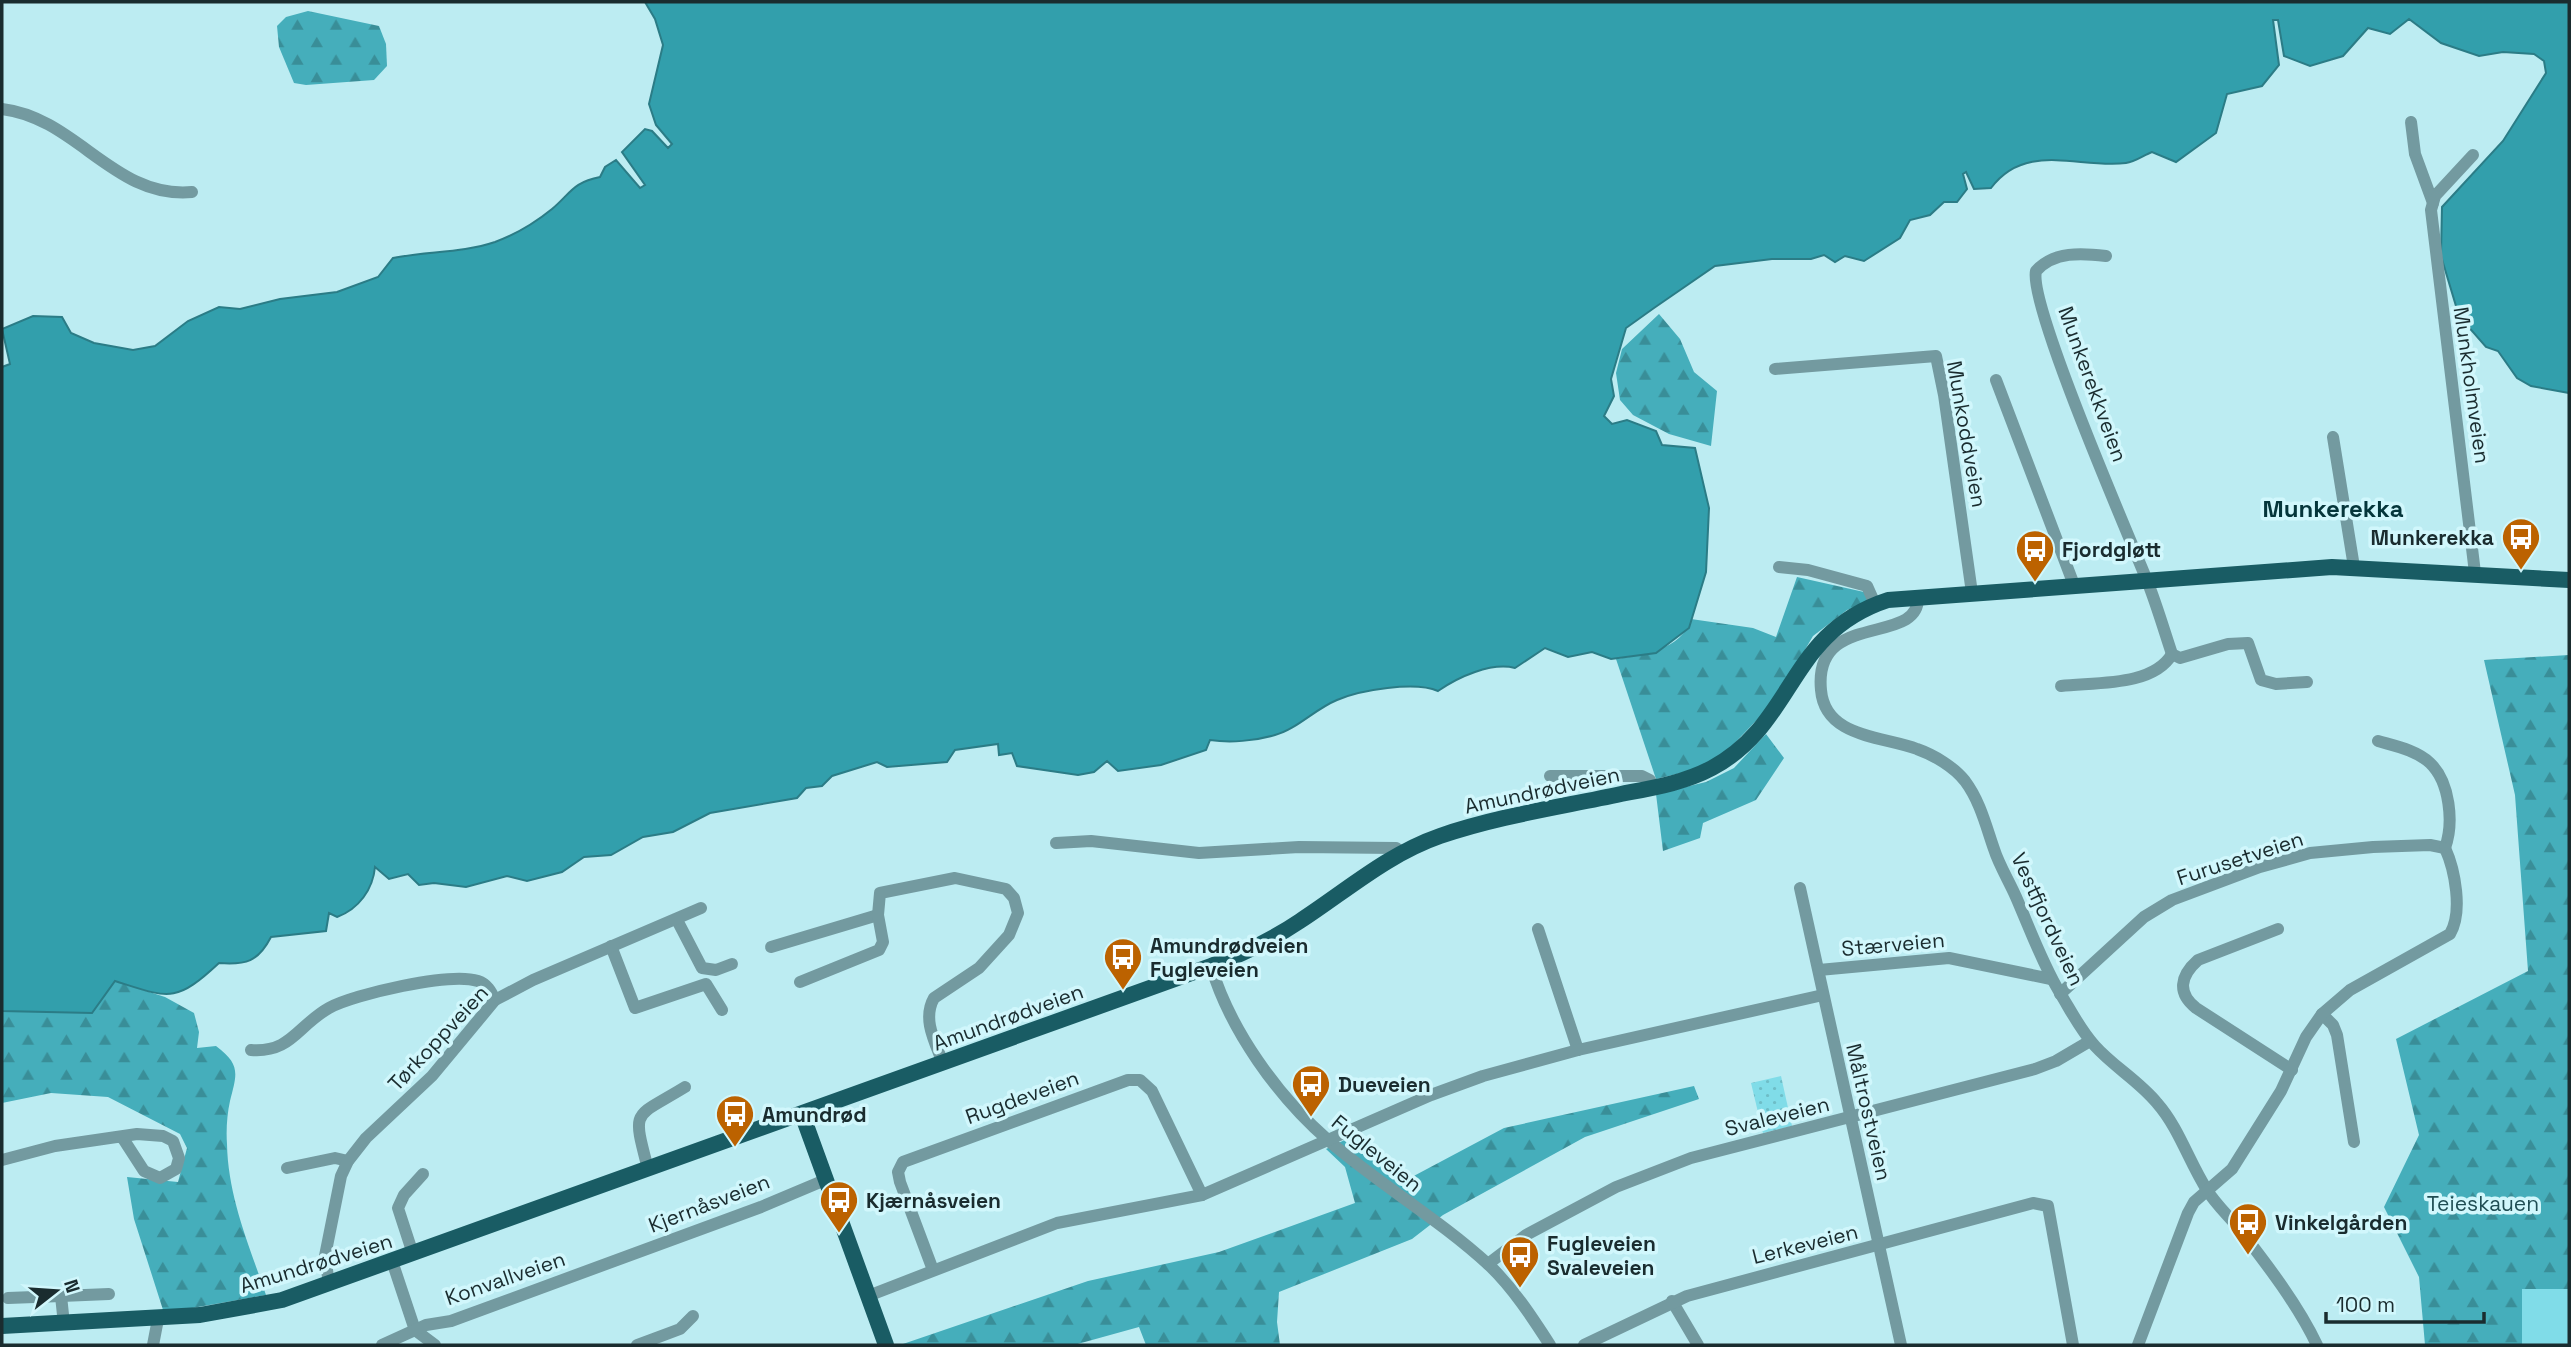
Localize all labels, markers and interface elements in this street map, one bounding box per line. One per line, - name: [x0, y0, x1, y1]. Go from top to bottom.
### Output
- street label: Munkerekkveien: [2052, 303, 2134, 465]
- street label: Munkholmveien: [2448, 305, 2496, 465]
- street label: Munkoddveien: [1941, 359, 1993, 509]
- district label: Munkerekka: [2262, 493, 2404, 524]
- bus stop icon: Munkerekka: [2500, 516, 2542, 571]
- place label: Munkerekka: [2371, 524, 2494, 551]
- bus stop icon: Fjordgløtt: [2014, 528, 2056, 583]
- place label: Fjordgløtt: [2062, 536, 2161, 563]
- street label: Amundrødveien: [1462, 760, 1622, 820]
- street label: Furusetveien: [2173, 825, 2307, 891]
- street label: Vestfjordveien: [2005, 848, 2091, 990]
- street label: Stærveien: [1840, 926, 1946, 962]
- place label: Amundrødveien Fugleveien: [1150, 932, 1309, 983]
- bus stop icon: Amundrødveien Fugleveien: [1102, 936, 1144, 991]
- street label: Amundrødveien: [929, 977, 1087, 1057]
- street label: Tørkoppveien: [382, 979, 494, 1097]
- street label: Måltrostveien: [1840, 1041, 1898, 1183]
- bus stop icon: Dueveien: [1290, 1063, 1332, 1118]
- street label: Rugdeveien: [962, 1064, 1082, 1130]
- place label: Dueveien: [1338, 1071, 1431, 1098]
- street label: Svaleveien: [1722, 1090, 1832, 1142]
- bus stop icon: Amundrød: [714, 1093, 756, 1148]
- place label: Amundrød: [762, 1101, 867, 1128]
- street label: Fugleveien: [1326, 1108, 1428, 1198]
- street label: Kjernåsveien: [645, 1168, 773, 1238]
- bus stop icon: Kjærnåsveien: [818, 1179, 860, 1234]
- place label: Kjærnåsveien: [866, 1187, 1001, 1214]
- park label: Teieskauen: [2427, 1190, 2539, 1217]
- bus stop icon: Vinkelgården: [2227, 1201, 2269, 1256]
- place label: Vinkelgården: [2275, 1209, 2407, 1236]
- street label: Lerkeveien: [1749, 1218, 1861, 1270]
- street label: Amundrødveien: [236, 1227, 396, 1299]
- place label: Fugleveien Svaleveien: [1547, 1230, 1656, 1281]
- bus stop icon: Fugleveien Svaleveien: [1499, 1234, 1541, 1289]
- street label: Konvallveien: [441, 1245, 569, 1311]
- north arrow: [21, 1256, 91, 1326]
- text: N: [58, 1276, 86, 1296]
- scale bar: [2326, 1280, 2484, 1324]
- text: 100 m: [2336, 1291, 2395, 1318]

